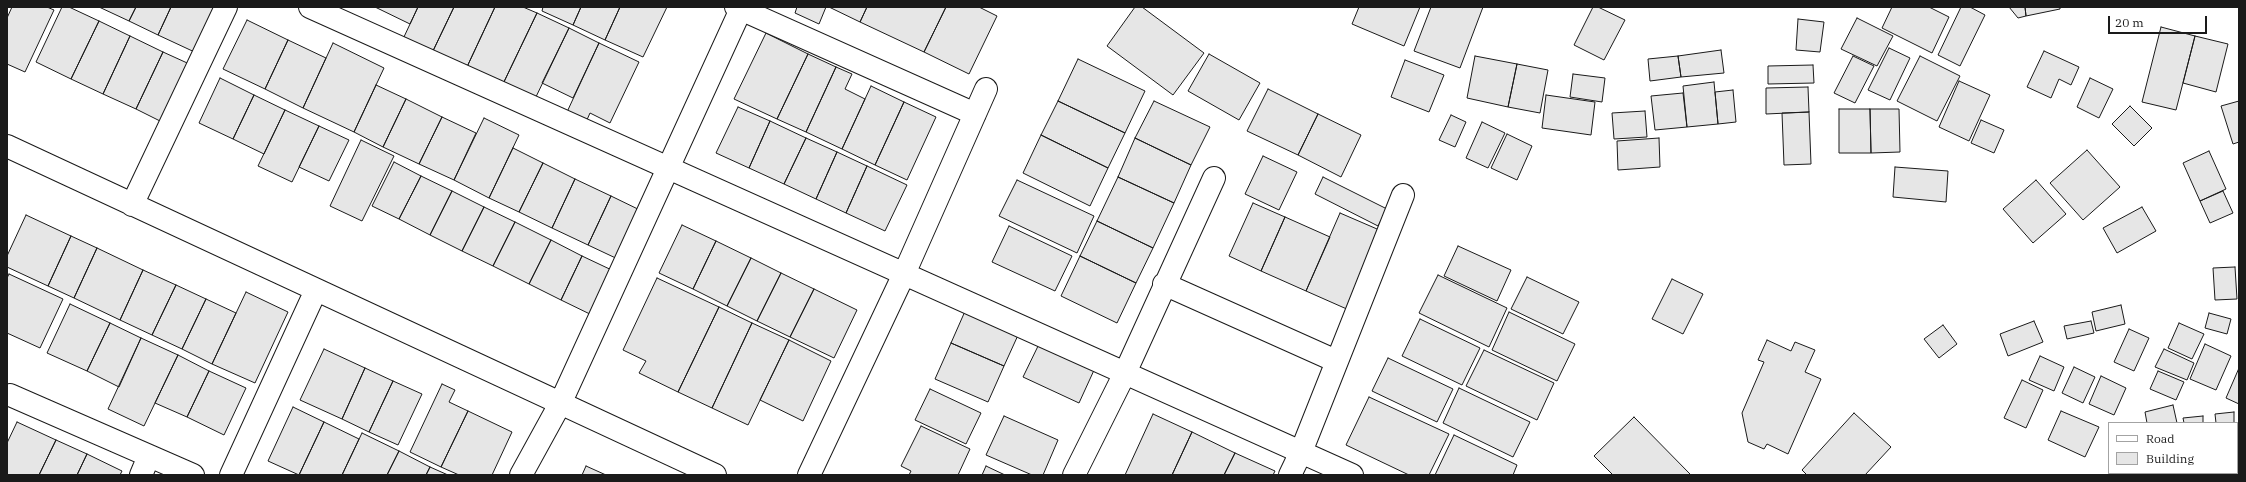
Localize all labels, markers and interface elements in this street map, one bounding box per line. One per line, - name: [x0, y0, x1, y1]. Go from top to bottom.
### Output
- scale bar: [2110, 8, 2209, 34]
- text: 20 m: [2115, 15, 2144, 30]
- legend: [2108, 422, 2238, 474]
- text: Road: [2146, 431, 2175, 446]
- text: Building: [2146, 451, 2194, 466]

